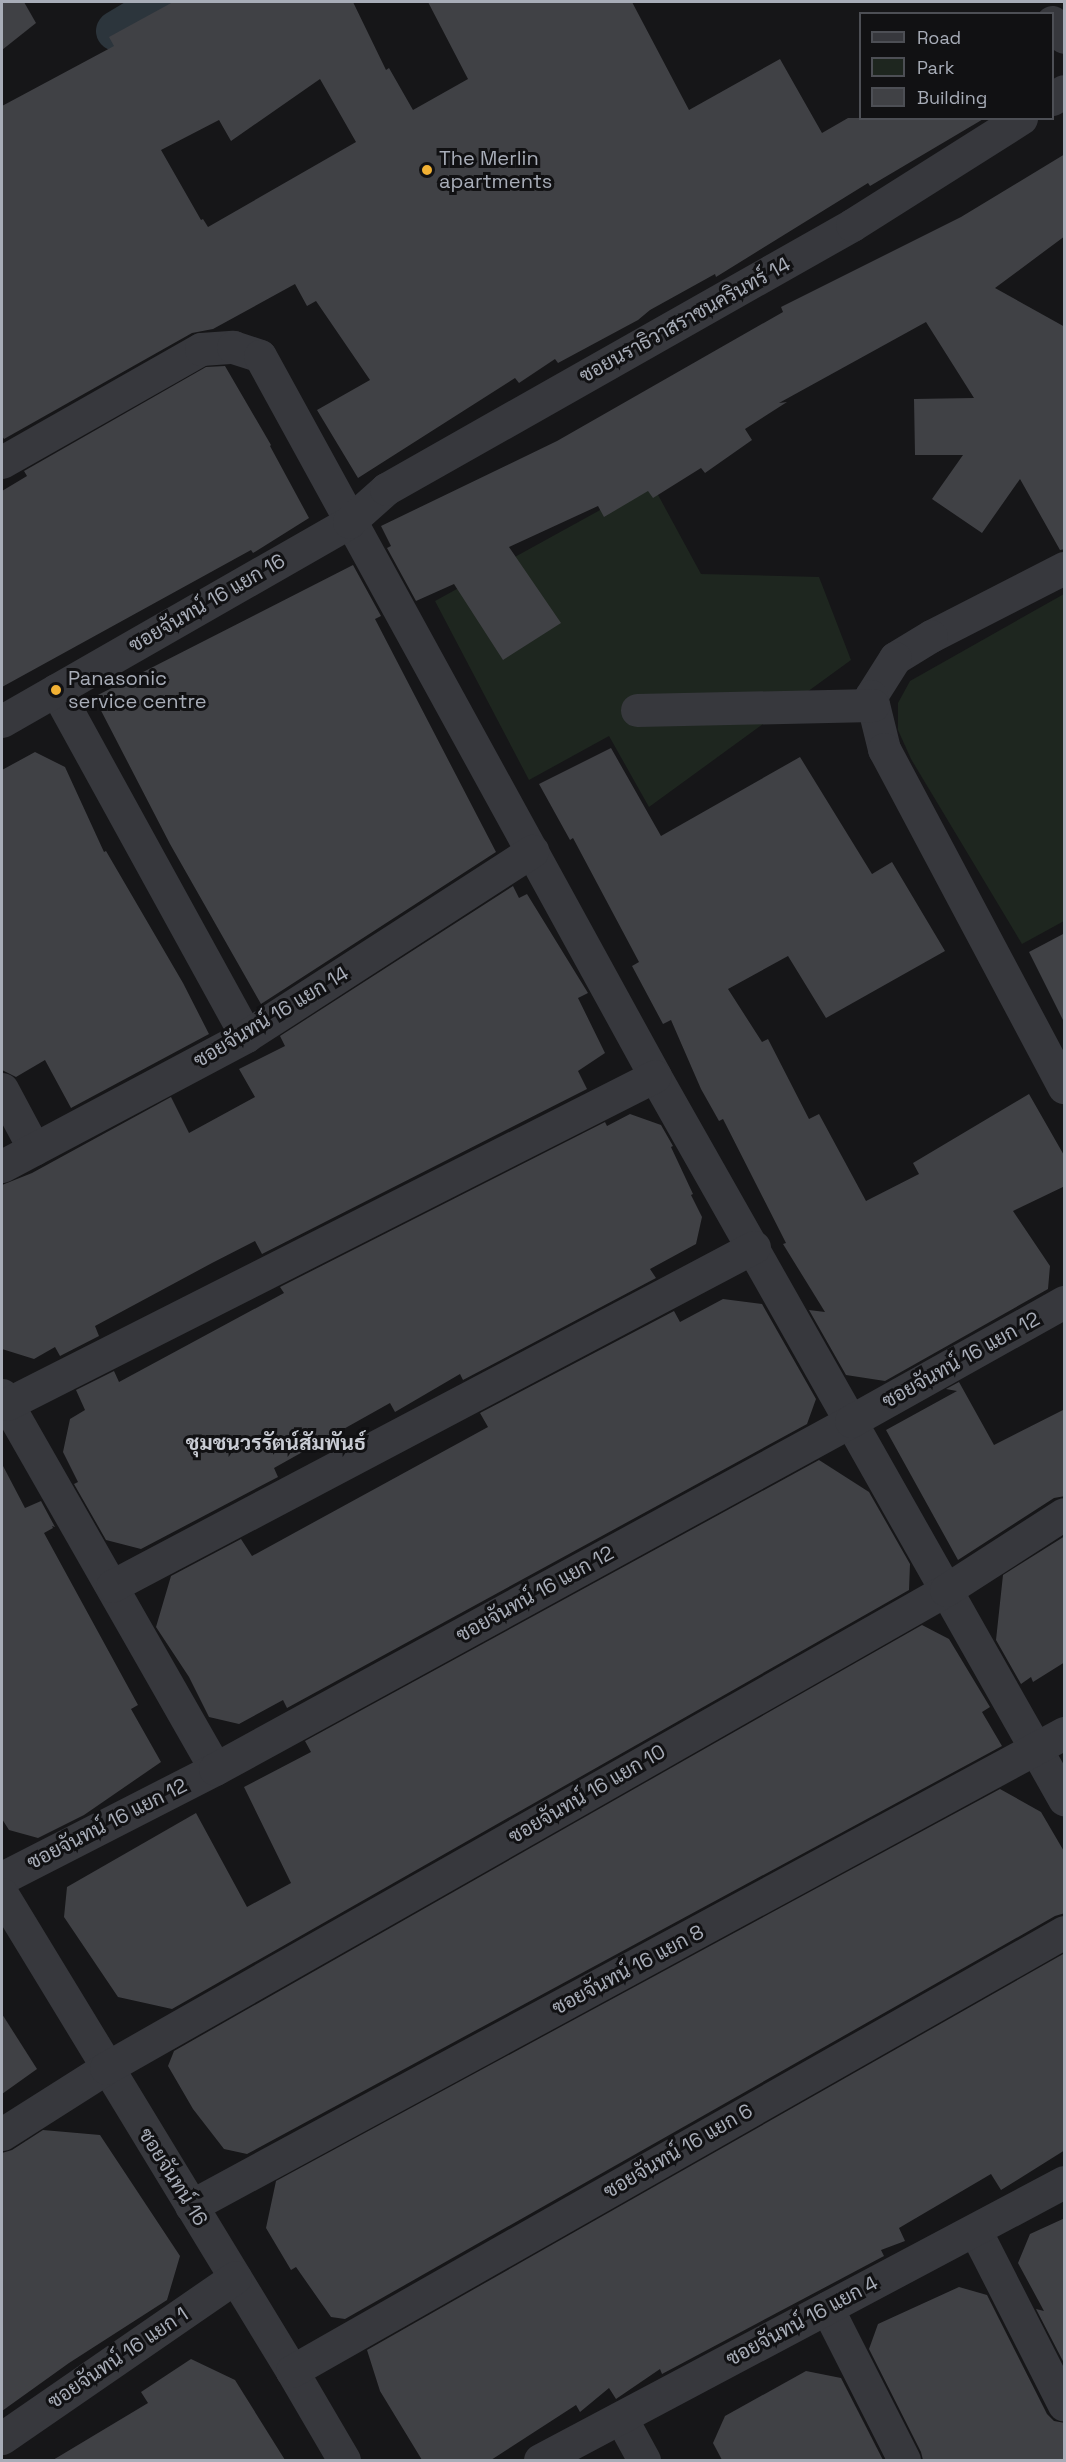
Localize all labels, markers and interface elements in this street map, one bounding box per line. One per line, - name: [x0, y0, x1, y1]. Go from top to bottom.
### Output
- legend: [859, 12, 1054, 120]
- text: Road: [917, 26, 961, 49]
- text: Park: [917, 56, 954, 79]
- text: Building: [917, 86, 987, 109]
- place label: The Merlin apartments: [439, 146, 552, 193]
- marker: The Merlin apartments: [420, 163, 434, 177]
- street label: ซอยนราธิวาสราชนครินทร์ 14: [575, 252, 795, 388]
- street label: ซอยจันทน์ 16 แยก 16: [125, 549, 289, 657]
- place label: Panasonic service centre: [68, 666, 207, 713]
- marker: Panasonic service centre: [49, 683, 63, 697]
- street label: ซอยจันทน์ 16 แยก 14: [189, 961, 353, 1073]
- street label: ซอยจันทน์ 16 แยก 12: [878, 1307, 1044, 1413]
- district label: ชุมชนวรรัตน์สัมพันธ์: [186, 1430, 366, 1456]
- street label: ซอยจันทน์ 16 แยก 12: [452, 1541, 618, 1647]
- street label: ซอยจันทน์ 16 แยก 10: [504, 1739, 670, 1849]
- street label: ซอยจันทน์ 16 แยก 12: [23, 1773, 191, 1875]
- street label: ซอยจันทน์ 16 แยก 8: [548, 1920, 708, 2020]
- street label: ซอยจันทน์ 16 แยก 6: [599, 2099, 757, 2203]
- street label: ซอยจันทน์ 16: [133, 2124, 213, 2230]
- street label: ซอยจันทน์ 16 แยก 4: [722, 2271, 882, 2371]
- street label: ซอยจันทน์ 16 แยก 1: [43, 2302, 193, 2414]

